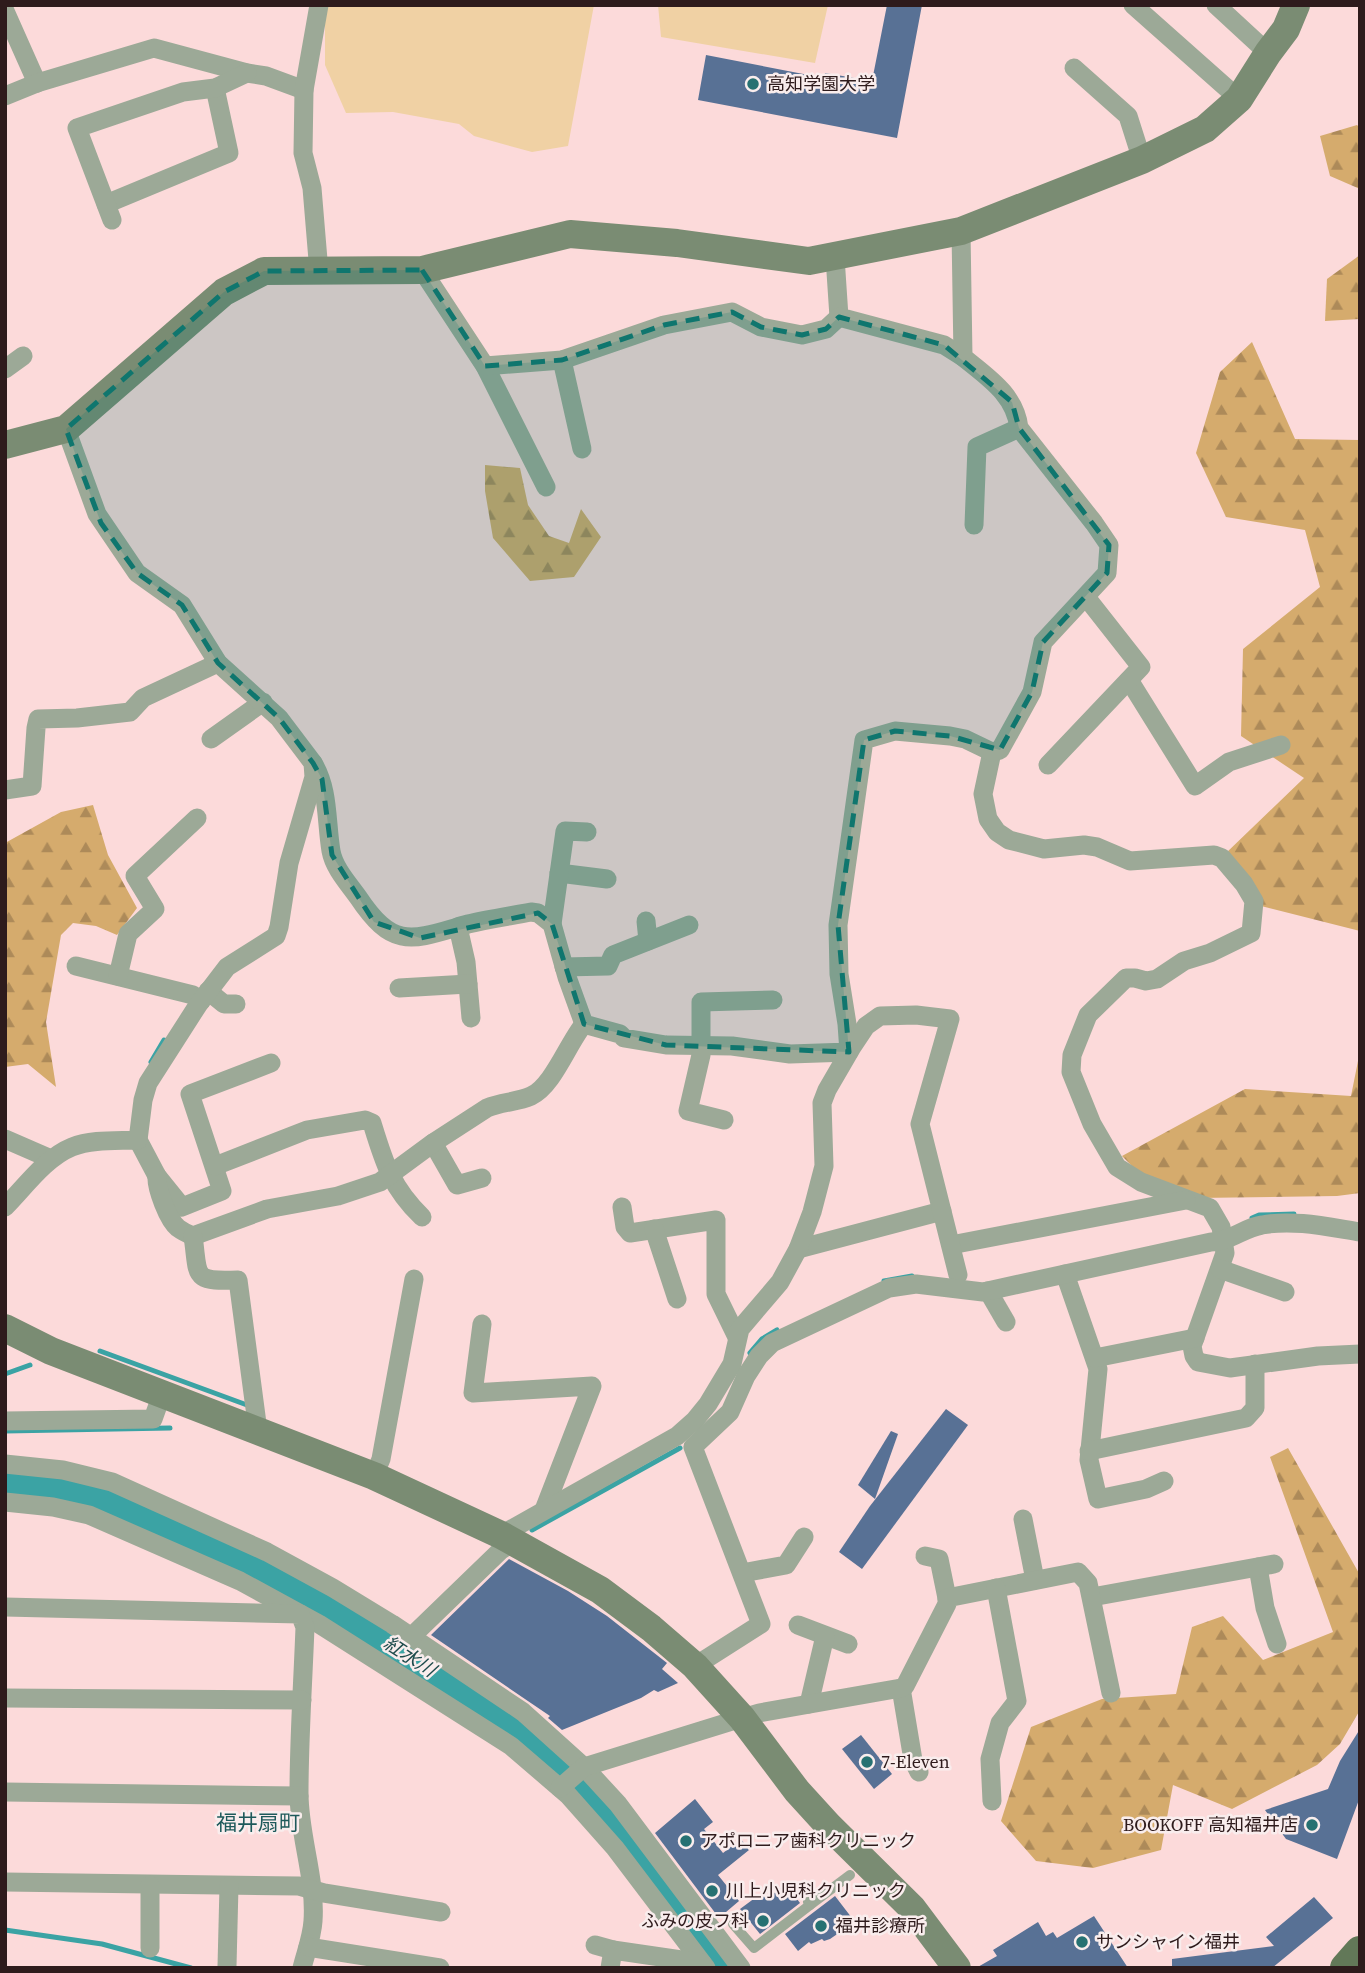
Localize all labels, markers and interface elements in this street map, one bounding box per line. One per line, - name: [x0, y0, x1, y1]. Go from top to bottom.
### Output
- place label: 高知学園大学: [767, 71, 875, 96]
- marker: 高知学園大学: [745, 76, 761, 92]
- water label: 紅水川: [379, 1630, 443, 1684]
- place label: 7-Eleven: [881, 1749, 950, 1774]
- marker: 7-Eleven: [859, 1754, 875, 1770]
- district label: 福井扇町: [216, 1808, 300, 1837]
- place label: BOOKOFF 高知福井店: [1123, 1812, 1298, 1837]
- marker: BOOKOFF 高知福井店: [1304, 1817, 1320, 1833]
- place label: アポロニア歯科クリニック: [700, 1828, 916, 1853]
- marker: アポロニア歯科クリニック: [678, 1833, 694, 1849]
- place label: 川上小児科クリニック: [726, 1878, 906, 1903]
- marker: 川上小児科クリニック: [704, 1883, 720, 1899]
- place label: ふみの皮フ科: [641, 1908, 749, 1933]
- marker: ふみの皮フ科: [755, 1913, 771, 1929]
- place label: 福井診療所: [835, 1913, 925, 1938]
- marker: 福井診療所: [813, 1918, 829, 1934]
- place label: サンシャイン福井: [1096, 1929, 1240, 1954]
- marker: サンシャイン福井: [1074, 1934, 1090, 1950]

